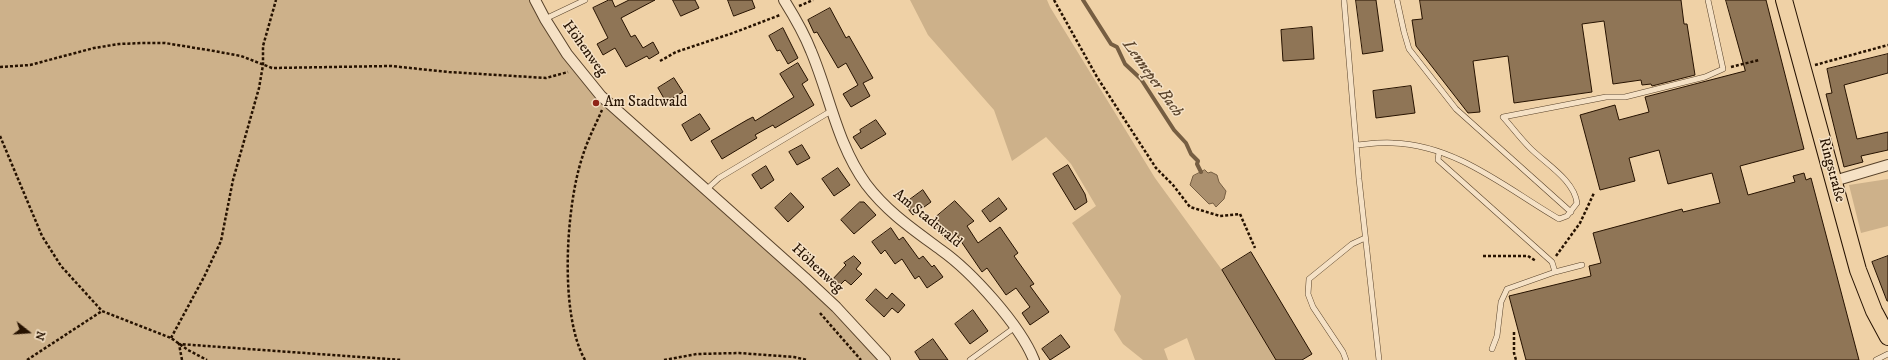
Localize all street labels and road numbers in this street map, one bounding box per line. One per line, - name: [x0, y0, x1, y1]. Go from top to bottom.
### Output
- street label: Höhenweg: [558, 18, 610, 80]
- street label: Ringstraße: [1814, 136, 1848, 204]
- street label: Am Stadtwald: [889, 186, 965, 252]
- street label: Höhenweg: [787, 240, 847, 298]

